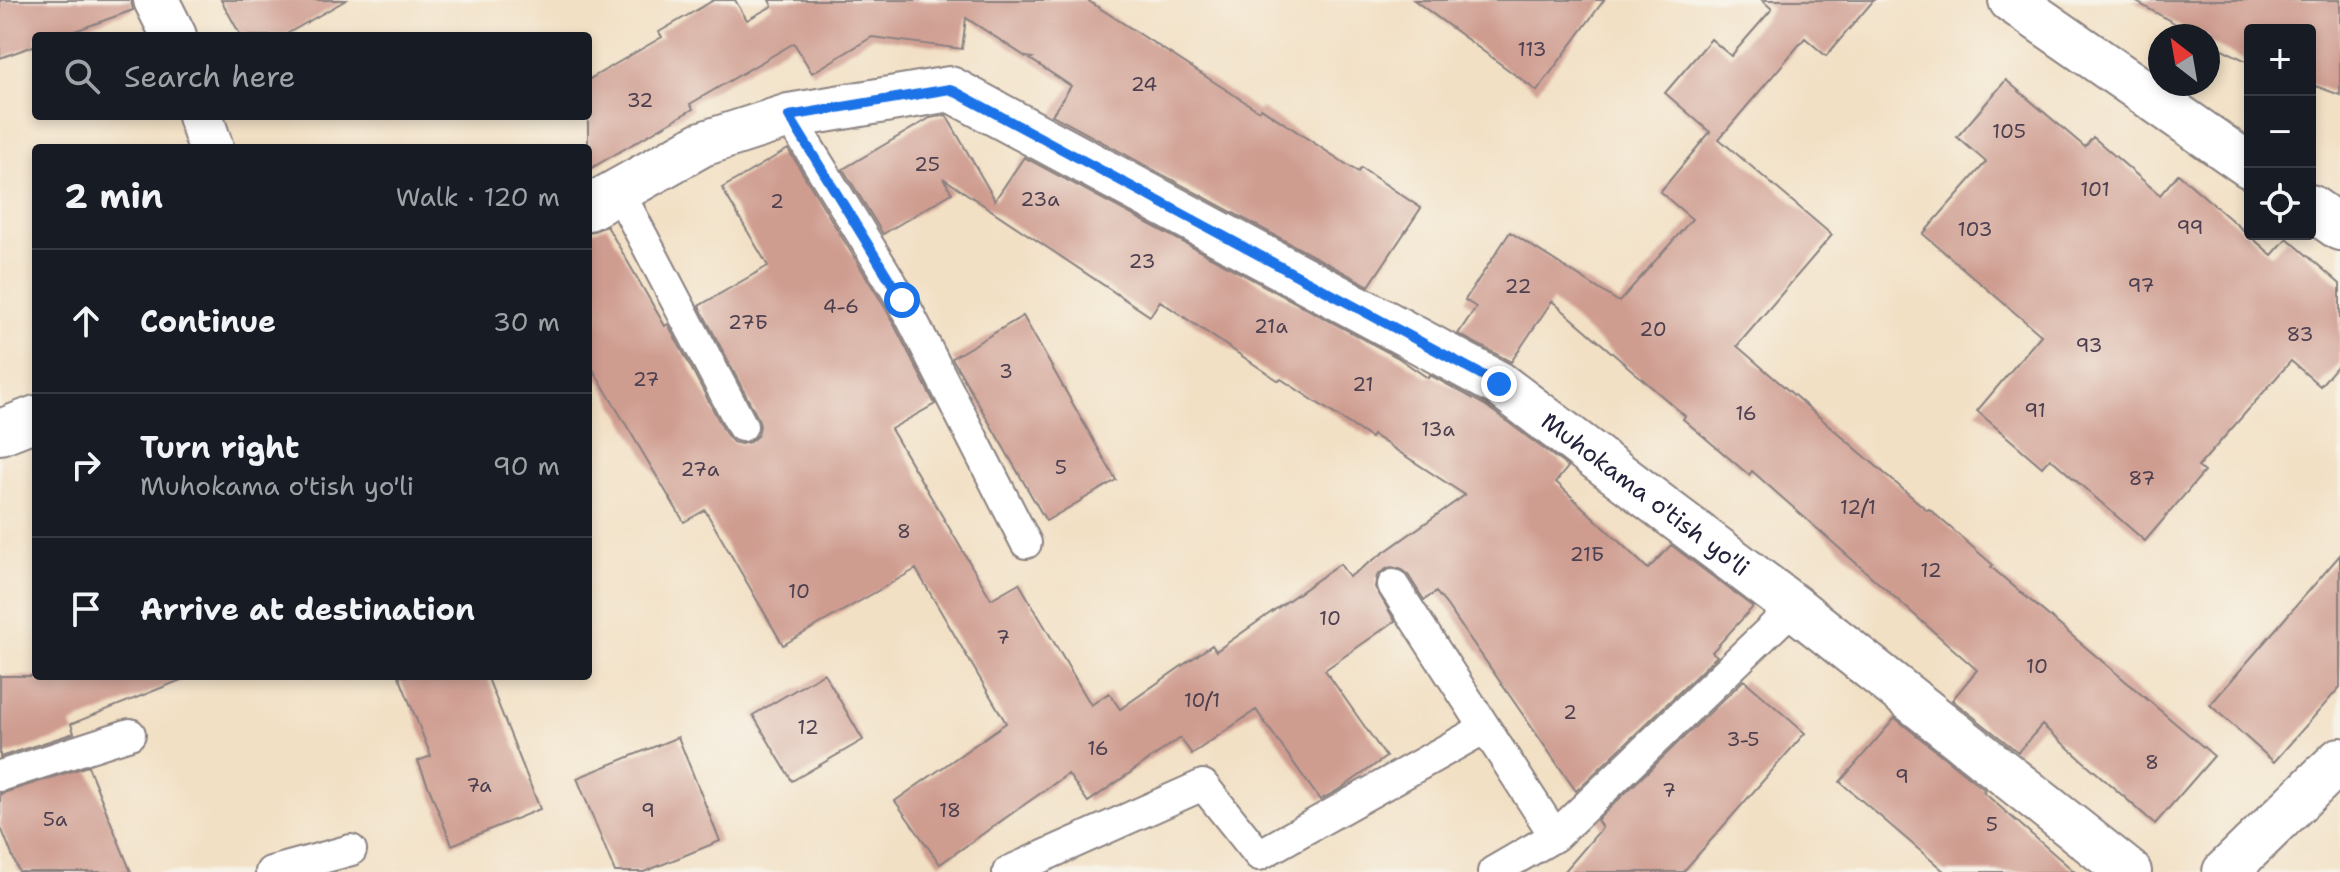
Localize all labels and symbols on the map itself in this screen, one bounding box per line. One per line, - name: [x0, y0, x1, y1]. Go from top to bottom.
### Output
- north arrow: [2148, 24, 2220, 96]
- house number: 113: [1517, 36, 1547, 62]
- house number: 24: [1131, 71, 1157, 97]
- house number: 32: [627, 87, 653, 113]
- house number: 105: [1992, 118, 2026, 144]
- house number: 25: [914, 151, 940, 177]
- house number: 101: [2080, 176, 2110, 202]
- house number: 23а: [1020, 186, 1060, 212]
- house number: 2: [770, 188, 784, 214]
- house number: 99: [2176, 214, 2204, 240]
- house number: 103: [1958, 216, 1992, 242]
- house number: 23: [1129, 248, 1155, 274]
- house number: 97: [2128, 272, 2154, 298]
- house number: 22: [1505, 273, 1532, 299]
- route start: [884, 282, 920, 318]
- house number: 4-6: [823, 293, 859, 319]
- house number: 27Б: [728, 309, 768, 335]
- house number: 21а: [1254, 313, 1288, 339]
- house number: 20: [1639, 316, 1667, 342]
- house number: 83: [2287, 321, 2313, 347]
- house number: 93: [2075, 332, 2103, 358]
- house number: 3: [999, 358, 1013, 384]
- house number: 27: [633, 366, 659, 392]
- route end: [1481, 366, 1517, 402]
- house number: 21: [1352, 371, 1374, 397]
- house number: 91: [2024, 397, 2046, 423]
- house number: 16: [1735, 400, 1757, 426]
- street label: Muhokama o'tish yo'li: [1535, 405, 1756, 584]
- house number: 13а: [1421, 416, 1455, 442]
- house number: 5: [1055, 454, 1067, 480]
- house number: 27а: [680, 456, 720, 482]
- house number: 87: [2129, 465, 2155, 491]
- house number: 12/1: [1840, 494, 1876, 520]
- house number: 8: [897, 518, 911, 544]
- house number: 21Б: [1570, 541, 1604, 567]
- house number: 12: [1920, 557, 1942, 583]
- house number: 10: [788, 578, 810, 604]
- house number: 10: [1319, 605, 1341, 631]
- house number: 7: [996, 624, 1010, 650]
- house number: 10: [2026, 653, 2048, 679]
- house number: 10/1: [1184, 687, 1220, 713]
- house number: 2: [1563, 699, 1577, 725]
- house number: 12: [797, 714, 819, 740]
- house number: 3-5: [1726, 726, 1760, 752]
- house number: 16: [1087, 735, 1109, 761]
- house number: 8: [2145, 749, 2159, 775]
- house number: 9: [1895, 763, 1909, 789]
- house number: 7a: [466, 772, 492, 798]
- house number: 7: [1662, 777, 1676, 803]
- house number: 9: [641, 797, 655, 823]
- house number: 18: [939, 797, 961, 823]
- house number: 5a: [43, 806, 68, 832]
- house number: 5: [1986, 811, 1998, 837]

